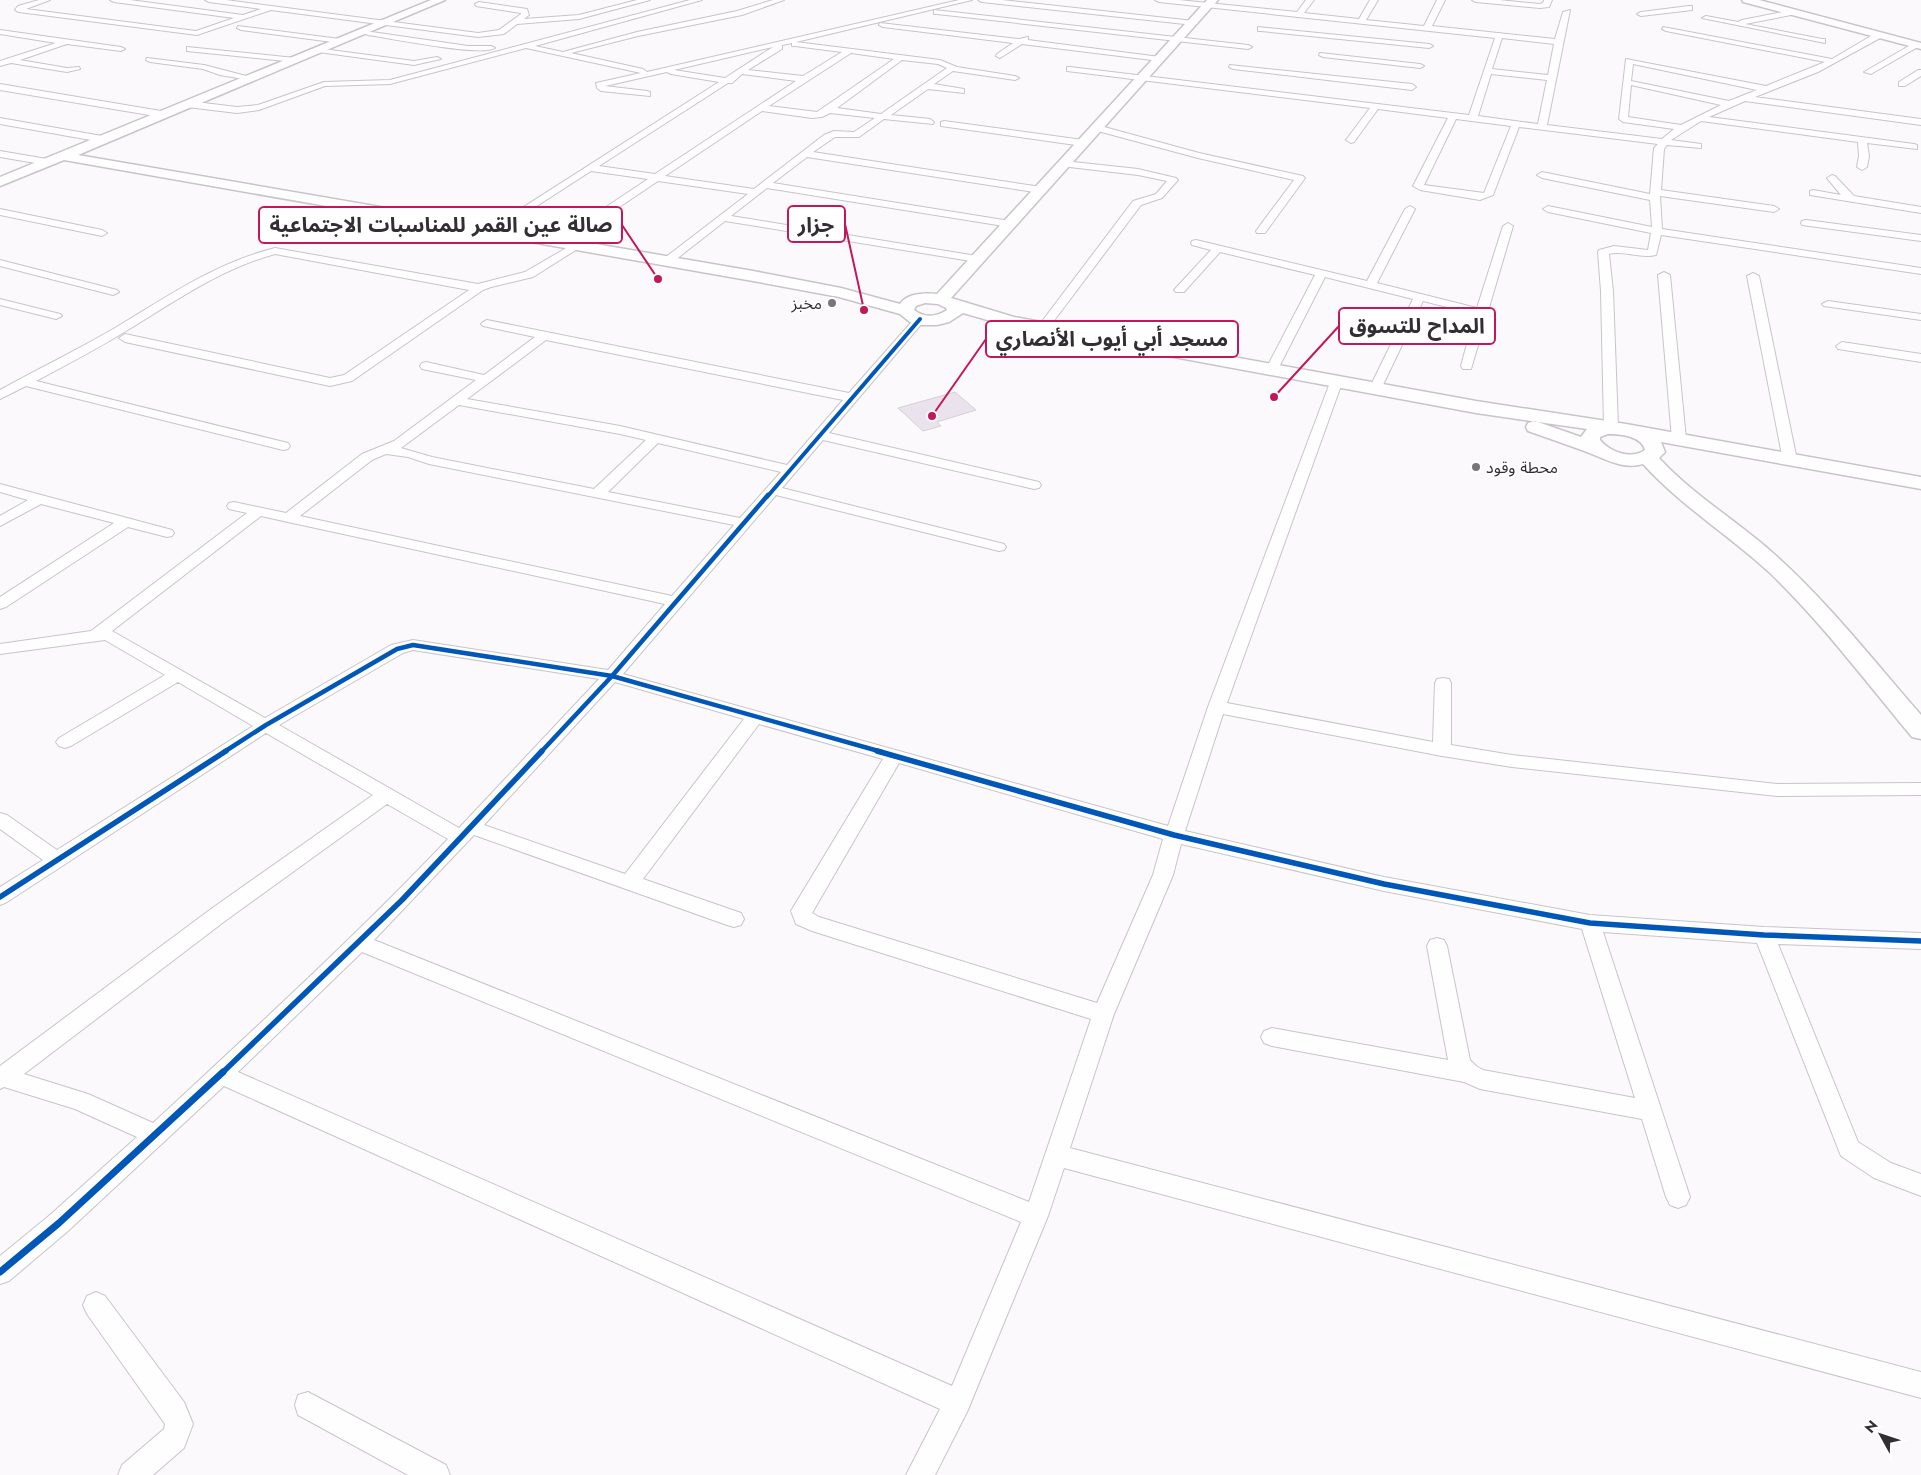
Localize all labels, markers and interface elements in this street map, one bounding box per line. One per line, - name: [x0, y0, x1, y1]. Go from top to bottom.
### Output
- callout: جزار: [788, 206, 845, 242]
- callout: صالة عين القمر للمناسبات الاجتماعية: [259, 207, 622, 243]
- text: صالة عين القمر للمناسبات الاجتماعية: [269, 210, 613, 240]
- text: جزار: [797, 210, 834, 240]
- place label: مخبز: [791, 292, 822, 315]
- marker: مخبز: [826, 297, 838, 309]
- callout: المداح للتسوق: [1339, 308, 1495, 344]
- text: المداح للتسوق: [1349, 311, 1485, 341]
- callout: مسجد أبي أيوب الأنصاري: [986, 321, 1238, 357]
- text: مسجد أبي أيوب الأنصاري: [996, 324, 1228, 356]
- place label: محطة وقود: [1486, 456, 1558, 479]
- marker: محطة وقود: [1470, 461, 1482, 473]
- north arrow: [1856, 1410, 1906, 1460]
- text: N: [1860, 1416, 1882, 1437]

